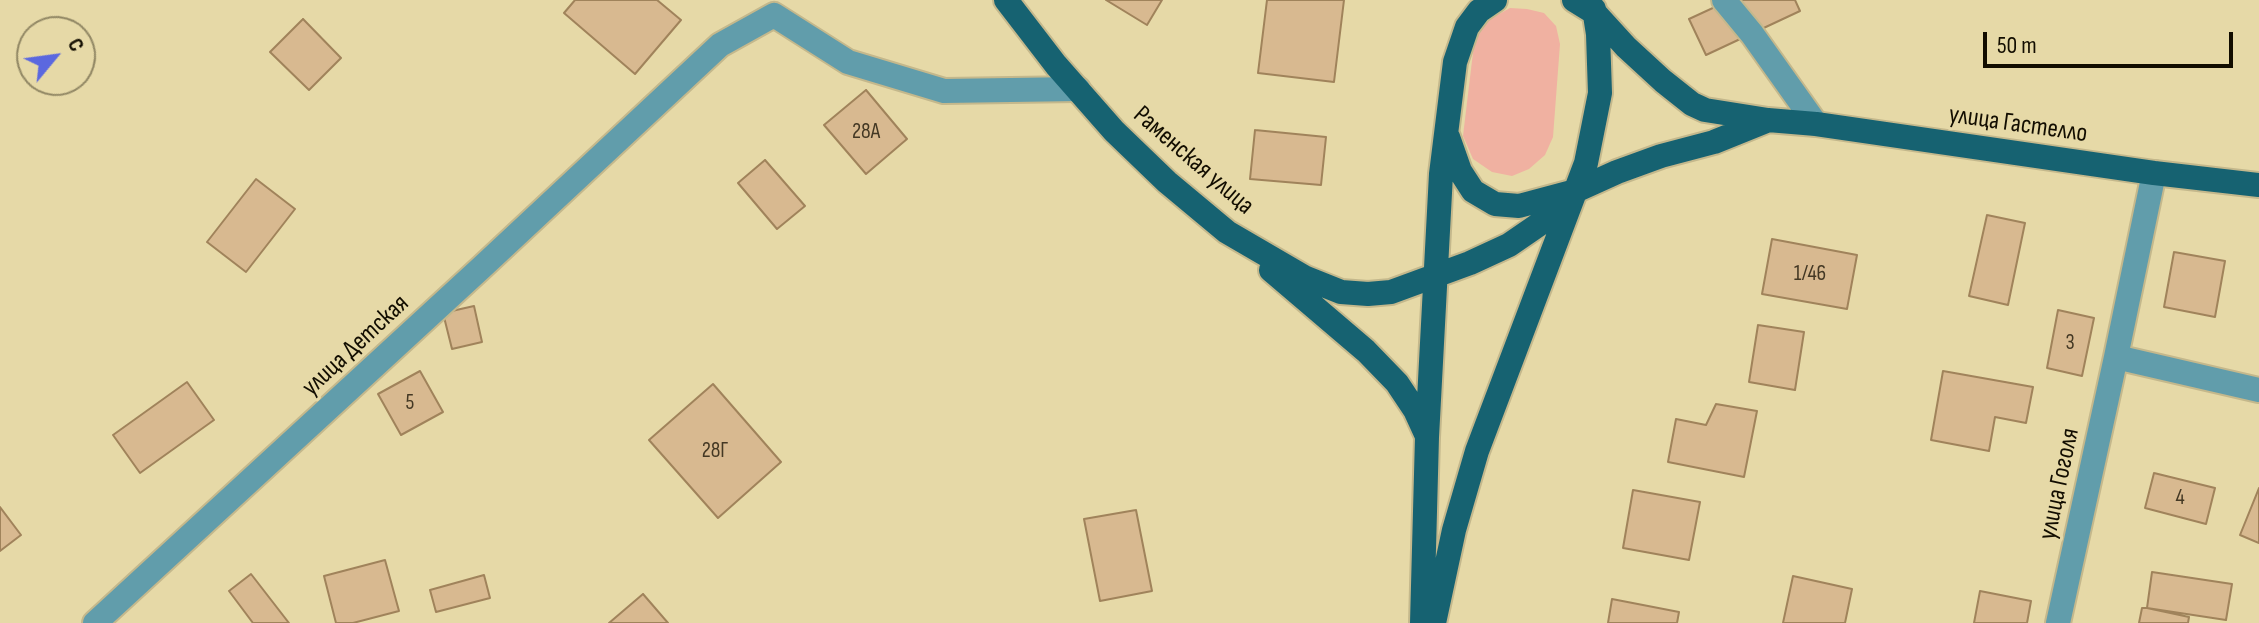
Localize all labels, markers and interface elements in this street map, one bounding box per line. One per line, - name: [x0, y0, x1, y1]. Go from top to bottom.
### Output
- north arrow: [16, 16, 96, 96]
- scale bar: [1987, 16, 2237, 66]
- text: 50 m: [1997, 31, 2037, 60]
- text: С: [61, 34, 90, 57]
- street label: Раменская улица: [1126, 100, 1260, 222]
- street label: улица Гастелло: [1947, 100, 2089, 150]
- house number: 28А: [852, 119, 880, 145]
- house number: 1/46: [1794, 261, 1826, 287]
- street label: улица Детская: [296, 289, 416, 403]
- house number: 3: [2065, 330, 2075, 356]
- house number: 5: [406, 390, 414, 416]
- street label: улица Гоголя: [2033, 425, 2087, 543]
- house number: 28Г: [702, 438, 728, 464]
- house number: 4: [2175, 485, 2185, 511]

